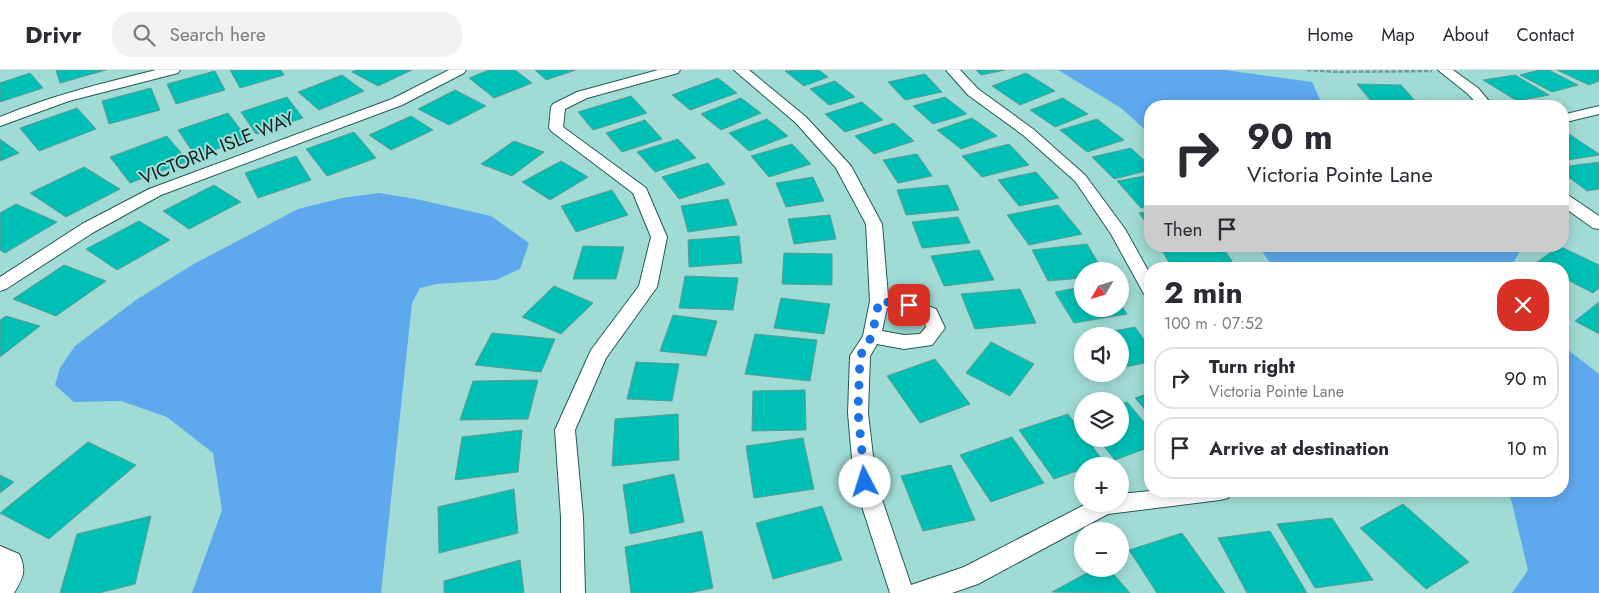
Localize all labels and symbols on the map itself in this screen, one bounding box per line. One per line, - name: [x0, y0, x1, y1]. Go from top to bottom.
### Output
- street label: VICTORIA ISLE WAY: [136, 105, 299, 191]
- north arrow: [1074, 262, 1129, 318]
- pin: [888, 284, 930, 326]
- position arrow: [838, 455, 890, 507]

